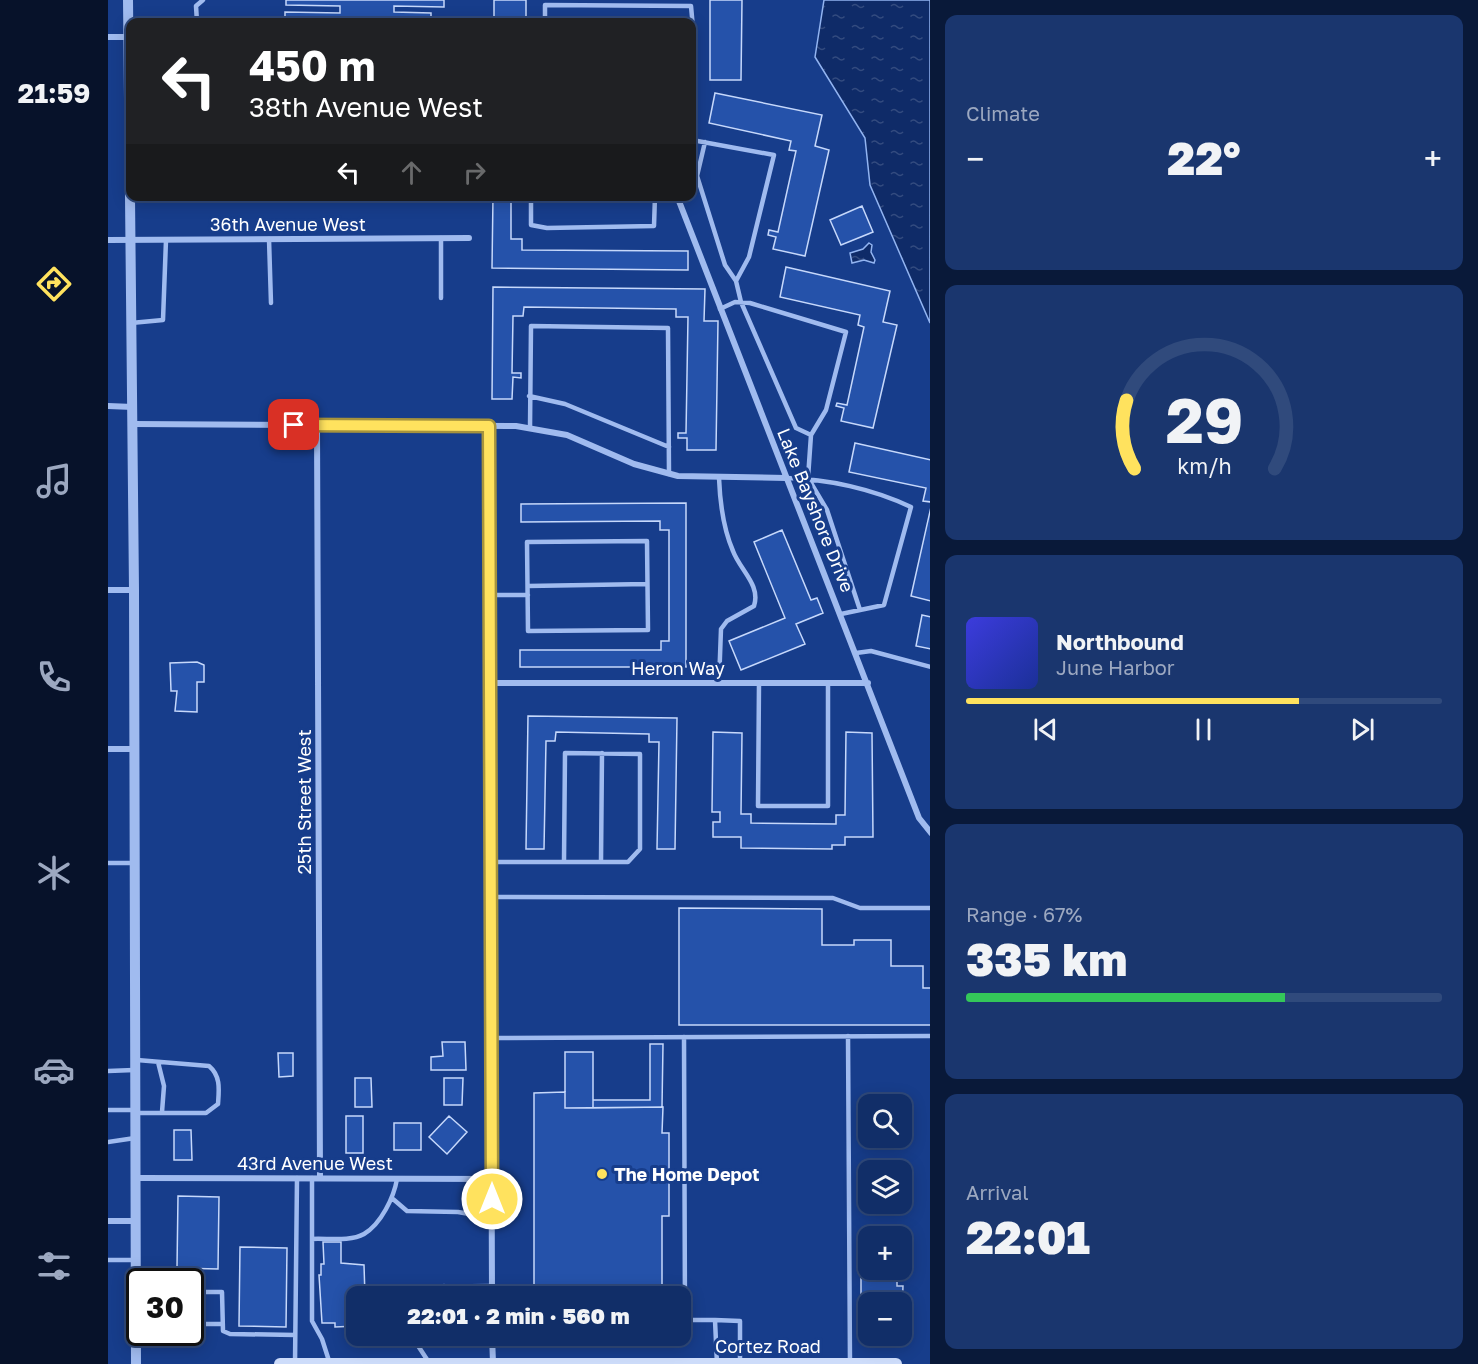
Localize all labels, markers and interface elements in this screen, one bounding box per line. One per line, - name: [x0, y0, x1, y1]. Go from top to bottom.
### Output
- text: 450 m: [249, 40, 375, 90]
- icon: left: [150, 42, 228, 120]
- text: 21:59: [18, 77, 90, 109]
- text: 38th Avenue West: [249, 91, 483, 123]
- text: Climate: [966, 101, 1040, 125]
- text: 22°: [1167, 131, 1241, 185]
- text: −: [966, 139, 984, 178]
- text: +: [1424, 139, 1442, 178]
- icon: left: [332, 156, 365, 189]
- icon: ahead: [395, 156, 428, 189]
- icon: right: [458, 156, 491, 189]
- street label: 36th Avenue West: [210, 213, 366, 235]
- icon: directions: [33, 263, 75, 305]
- text: 29: [1165, 382, 1243, 457]
- pin: [268, 399, 319, 450]
- icon: arrive: [277, 408, 310, 441]
- street label: Lake Bayshore Drive: [773, 425, 859, 595]
- text: km/h: [1177, 454, 1231, 480]
- icon: music: [33, 460, 75, 502]
- text: Northbound: [1056, 628, 1184, 655]
- text: June Harbor: [1056, 655, 1175, 679]
- icon: phone: [33, 656, 75, 698]
- street label: Heron Way: [631, 657, 725, 679]
- icon: previous: [1029, 713, 1062, 746]
- icon: pause: [1187, 713, 1220, 746]
- icon: next: [1346, 713, 1379, 746]
- street label: 25th Street West: [293, 729, 315, 875]
- icon: climate: [33, 852, 75, 894]
- text: Range · 67%: [966, 902, 1082, 926]
- text: 335 km: [966, 932, 1127, 986]
- icon: car: [33, 1049, 75, 1091]
- map controls: [858, 1094, 912, 1346]
- button: search: [858, 1094, 912, 1148]
- street label: 43rd Avenue West: [237, 1152, 393, 1174]
- button: layers: [858, 1160, 912, 1214]
- place label: The Home Depot: [614, 1163, 760, 1185]
- position arrow: [460, 1167, 524, 1231]
- marker: The Home Depot: [595, 1167, 609, 1181]
- text: Arrival: [966, 1180, 1029, 1204]
- text: 22:01: [966, 1210, 1090, 1264]
- button: +: [858, 1226, 912, 1280]
- icon: filters: [33, 1245, 75, 1287]
- speed limit sign: 30: [126, 1268, 204, 1346]
- button: −: [858, 1292, 912, 1346]
- text: 22:01 · 2 min · 560 m: [407, 1302, 630, 1329]
- street label: Cortez Road: [715, 1335, 821, 1357]

